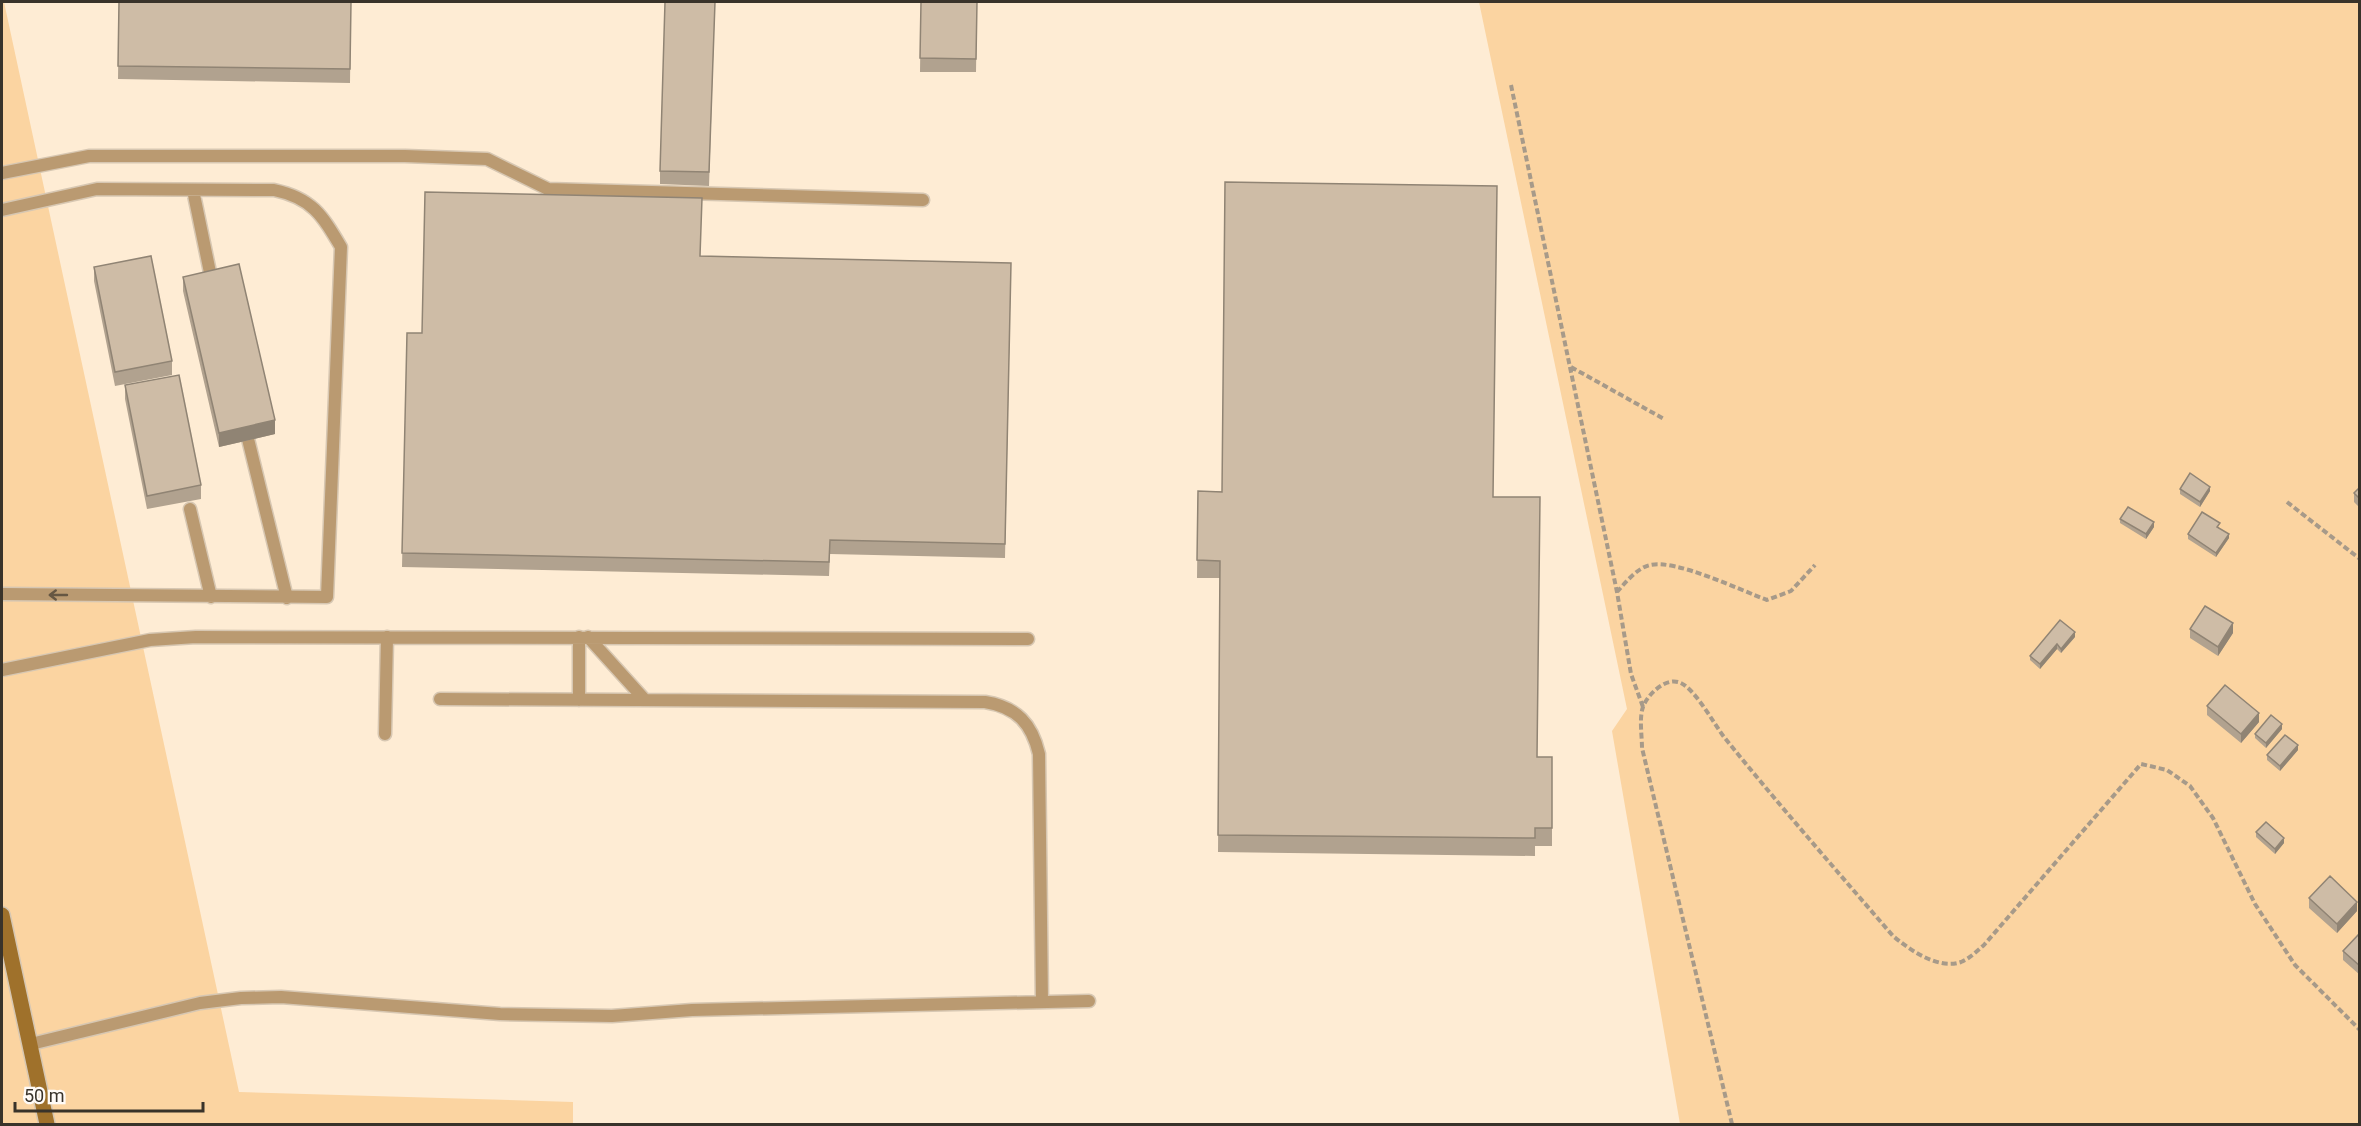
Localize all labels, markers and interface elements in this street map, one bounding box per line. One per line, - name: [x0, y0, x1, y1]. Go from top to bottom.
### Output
- one-way arrow: [49, 589, 69, 601]
- scale bar: [15, 1075, 202, 1113]
- text: 50 m: [24, 1085, 64, 1106]

